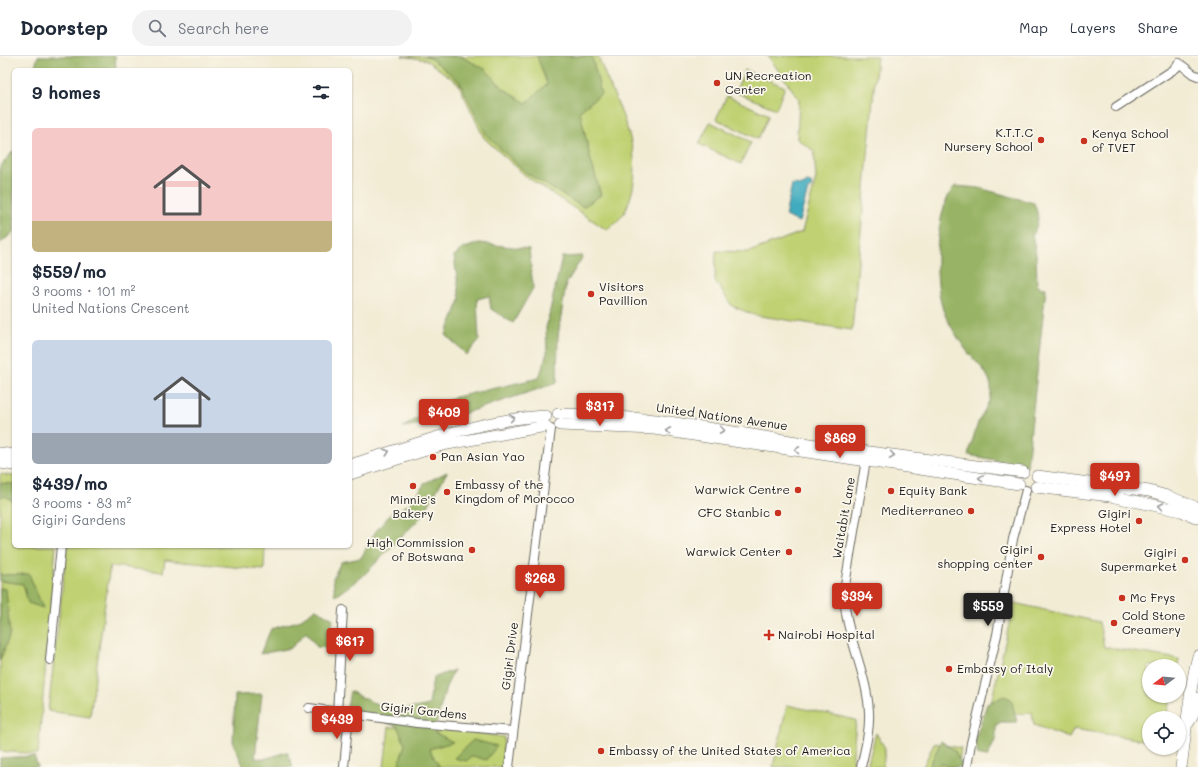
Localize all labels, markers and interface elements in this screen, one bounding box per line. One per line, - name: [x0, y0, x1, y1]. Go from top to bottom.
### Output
- search box: [132, 10, 412, 46]
- text: Doorstep: [20, 15, 108, 40]
- icon: search: [146, 17, 168, 39]
- text: Search here: [178, 18, 269, 38]
- text: Map: [1019, 18, 1048, 37]
- text: Layers: [1070, 18, 1116, 37]
- text: Share: [1138, 18, 1178, 37]
- place label: UN Recreation Center: [725, 67, 812, 97]
- marker: UN Recreation Center: [712, 78, 722, 88]
- text: 9 homes: [32, 81, 101, 103]
- icon: filters: [310, 81, 332, 103]
- place label: K.T.T.C Nursery School: [944, 124, 1033, 154]
- place label: Kenya School of TVET: [1092, 125, 1169, 155]
- marker: K.T.T.C Nursery School: [1036, 135, 1046, 145]
- marker: Kenya School of TVET: [1079, 136, 1089, 146]
- icon: home: [146, 154, 218, 226]
- text: $559/mo: [32, 260, 106, 282]
- place label: Visitors Pavillion: [599, 278, 647, 308]
- text: 3 rooms · 101 m²: [32, 282, 135, 299]
- marker: Visitors Pavillion: [586, 289, 596, 299]
- text: United Nations Crescent: [32, 299, 190, 316]
- icon: home: [146, 366, 218, 438]
- pin: $317: [576, 393, 624, 427]
- text: $317: [586, 397, 614, 414]
- pin: $409: [420, 399, 468, 433]
- street label: United Nations Avenue: [655, 399, 789, 433]
- text: $409: [428, 403, 460, 420]
- one-way arrow: [509, 415, 515, 423]
- one-way arrow: [719, 425, 725, 434]
- pin: $869: [816, 425, 864, 459]
- one-way arrow: [665, 427, 671, 436]
- text: $869: [824, 429, 856, 446]
- one-way arrow: [794, 446, 800, 455]
- place label: Pan Asian Yao: [441, 448, 525, 464]
- one-way arrow: [383, 449, 390, 457]
- one-way arrow: [889, 450, 895, 459]
- marker: Pan Asian Yao: [428, 452, 438, 462]
- pin: $497: [1091, 463, 1139, 497]
- text: $497: [1099, 467, 1131, 484]
- text: $439/mo: [32, 472, 107, 494]
- one-way arrow: [978, 474, 984, 482]
- place label: Embassy of the Kingdom of Morocco: [455, 476, 574, 506]
- street label: Waitabit Lane: [828, 476, 858, 560]
- marker: Minnie's Bakery: [408, 481, 418, 491]
- place label: Warwick Centre: [694, 481, 790, 497]
- place label: Equity Bank: [899, 482, 967, 498]
- marker: Warwick Centre: [793, 485, 803, 495]
- marker: Equity Bank: [886, 486, 896, 496]
- marker: Embassy of the Kingdom of Morocco: [442, 487, 452, 497]
- place label: Minnie's Bakery: [390, 491, 436, 521]
- text: 3 rooms · 83 m²: [32, 494, 131, 511]
- place label: Mediterraneo: [881, 502, 963, 518]
- one-way arrow: [1158, 503, 1164, 511]
- place label: CFC Stanbic: [698, 504, 770, 520]
- place label: Gigiri Express Hotel: [1050, 505, 1131, 535]
- marker: Mediterraneo: [966, 506, 976, 516]
- marker: CFC Stanbic: [773, 508, 783, 518]
- text: Gigiri Gardens: [32, 511, 126, 528]
- marker: Gigiri Express Hotel: [1134, 516, 1144, 526]
- place label: High Commission of Botswana: [367, 534, 464, 564]
- place label: Gigiri shopping center: [937, 541, 1033, 571]
- place label: Warwick Center: [685, 543, 781, 559]
- place label: Gigiri Supermarket: [1101, 544, 1177, 574]
- marker: High Commission of Botswana: [467, 545, 477, 555]
- marker: Warwick Center: [784, 547, 794, 557]
- marker: Gigiri shopping center: [1036, 552, 1046, 562]
- marker: Gigiri Supermarket: [1180, 555, 1190, 565]
- pin: $268: [516, 565, 564, 599]
- text: $268: [524, 569, 556, 586]
- pin: $394: [833, 583, 881, 617]
- text: $394: [841, 587, 873, 604]
- place label: Mc Frys: [1130, 589, 1175, 605]
- pin: $559: [964, 593, 1012, 627]
- marker: Mc Frys: [1117, 593, 1127, 603]
- text: $559: [972, 597, 1004, 614]
- place label: Cold Stone Creamery: [1122, 607, 1185, 637]
- marker: Cold Stone Creamery: [1109, 618, 1119, 628]
- street label: Gigiri Drive: [497, 621, 521, 691]
- place label: Nairobi Hospital: [778, 626, 875, 642]
- pin: $617: [326, 628, 374, 662]
- marker: Nairobi Hospital: [763, 629, 775, 641]
- text: $617: [336, 632, 364, 649]
- north arrow: [1142, 659, 1186, 703]
- map controls: [1142, 659, 1186, 755]
- place label: Embassy of Italy: [957, 660, 1053, 676]
- marker: Embassy of Italy: [944, 664, 954, 674]
- street label: Gigiri Gardens: [380, 698, 468, 723]
- pin: $439: [313, 706, 361, 740]
- text: $439: [321, 710, 353, 727]
- button: locate: [1142, 711, 1186, 755]
- place label: Embassy of the United States of America: [609, 742, 851, 758]
- marker: Embassy of the United States of America: [596, 746, 606, 756]

